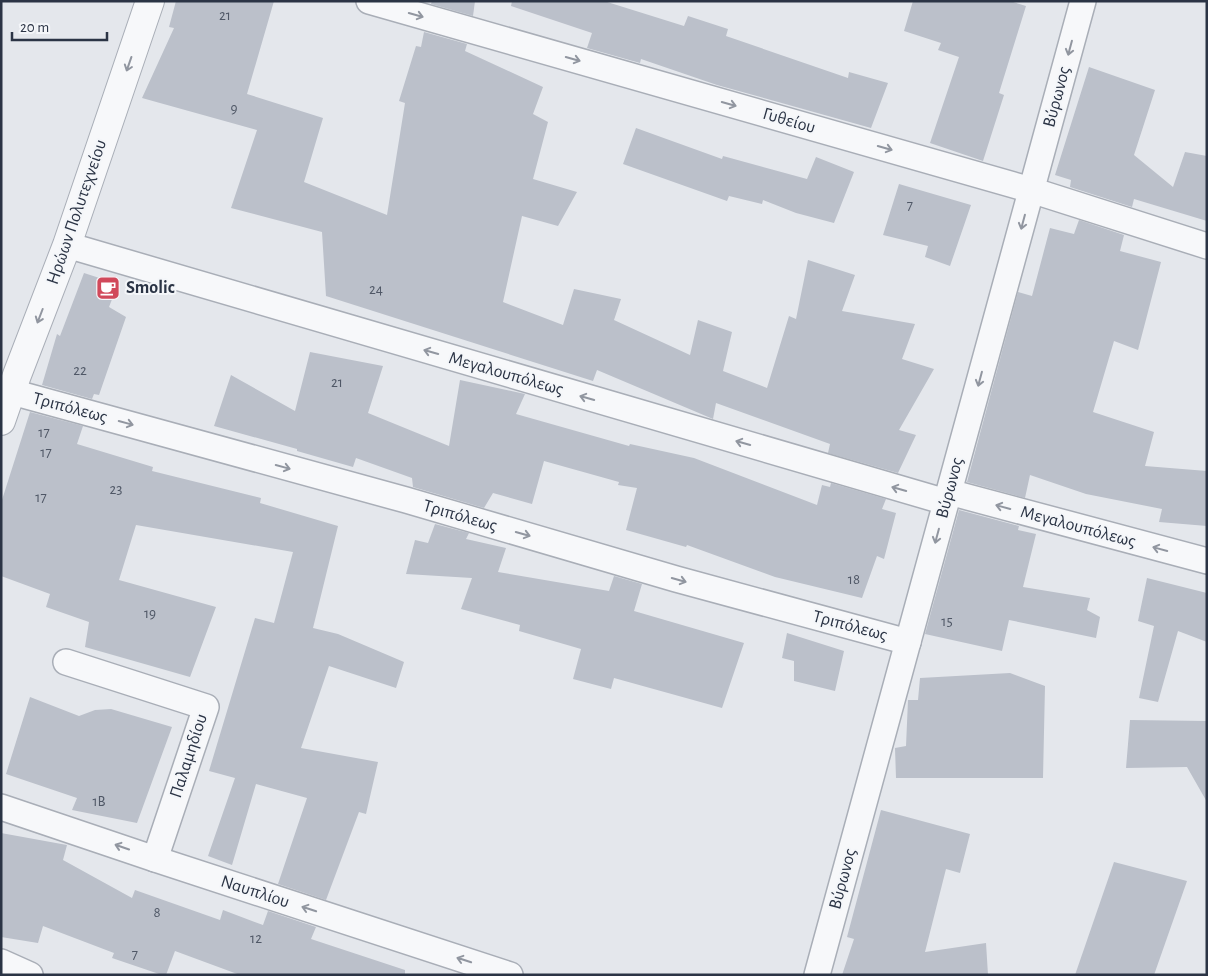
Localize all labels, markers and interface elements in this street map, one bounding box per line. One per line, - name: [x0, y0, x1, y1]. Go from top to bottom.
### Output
- house number: 21: [219, 8, 231, 23]
- scale bar: [12, 10, 108, 42]
- one-way arrow: [408, 10, 424, 20]
- text: 20 m: [20, 20, 49, 35]
- one-way arrow: [1065, 40, 1074, 56]
- one-way arrow: [564, 55, 580, 65]
- one-way arrow: [123, 56, 133, 72]
- street label: Βύρωνος: [1040, 65, 1074, 129]
- one-way arrow: [720, 99, 736, 109]
- house number: 9: [230, 101, 238, 116]
- street label: Γυθείου: [761, 104, 818, 137]
- street label: Ηρώων Πολυτεχνείου: [43, 137, 110, 287]
- one-way arrow: [877, 144, 893, 154]
- house number: 7: [907, 198, 913, 213]
- one-way arrow: [1017, 214, 1027, 230]
- cafe icon: Smolic: [95, 275, 121, 301]
- place label: Smolic: [126, 279, 175, 297]
- house number: 24: [369, 282, 383, 297]
- one-way arrow: [34, 308, 44, 323]
- one-way arrow: [424, 347, 440, 356]
- street label: Μεγαλουπόλεως: [447, 349, 565, 399]
- house number: 22: [73, 363, 87, 378]
- one-way arrow: [975, 370, 984, 386]
- house number: 21: [331, 375, 343, 390]
- street label: Τριπόλεως: [31, 389, 109, 427]
- one-way arrow: [580, 392, 596, 402]
- one-way arrow: [118, 419, 134, 429]
- house number: 17: [38, 425, 50, 440]
- one-way arrow: [736, 438, 752, 448]
- house number: 17: [40, 445, 52, 460]
- street label: Βύρωνος: [933, 456, 967, 520]
- one-way arrow: [274, 462, 290, 472]
- house number: 23: [109, 482, 123, 497]
- one-way arrow: [892, 483, 908, 493]
- house number: 17: [35, 490, 47, 505]
- street label: Τριπόλεως: [421, 497, 499, 535]
- one-way arrow: [995, 501, 1011, 511]
- street label: Μεγαλουπόλεως: [1018, 503, 1138, 551]
- one-way arrow: [932, 527, 941, 543]
- one-way arrow: [515, 530, 531, 540]
- one-way arrow: [1152, 543, 1168, 553]
- house number: 18: [848, 572, 860, 587]
- one-way arrow: [671, 575, 687, 585]
- house number: 19: [144, 606, 156, 621]
- street label: Τριπόλεως: [811, 607, 889, 645]
- house number: 15: [941, 614, 953, 629]
- street label: Παλαμηδίου: [166, 712, 211, 800]
- house number: 1B: [92, 794, 106, 809]
- one-way arrow: [114, 842, 130, 852]
- street label: Βύρωνος: [826, 847, 860, 911]
- street label: Ναυπλίου: [218, 872, 292, 912]
- one-way arrow: [302, 904, 318, 913]
- house number: 8: [153, 905, 161, 920]
- house number: 12: [250, 931, 262, 946]
- house number: 7: [132, 947, 138, 962]
- one-way arrow: [456, 954, 472, 964]

